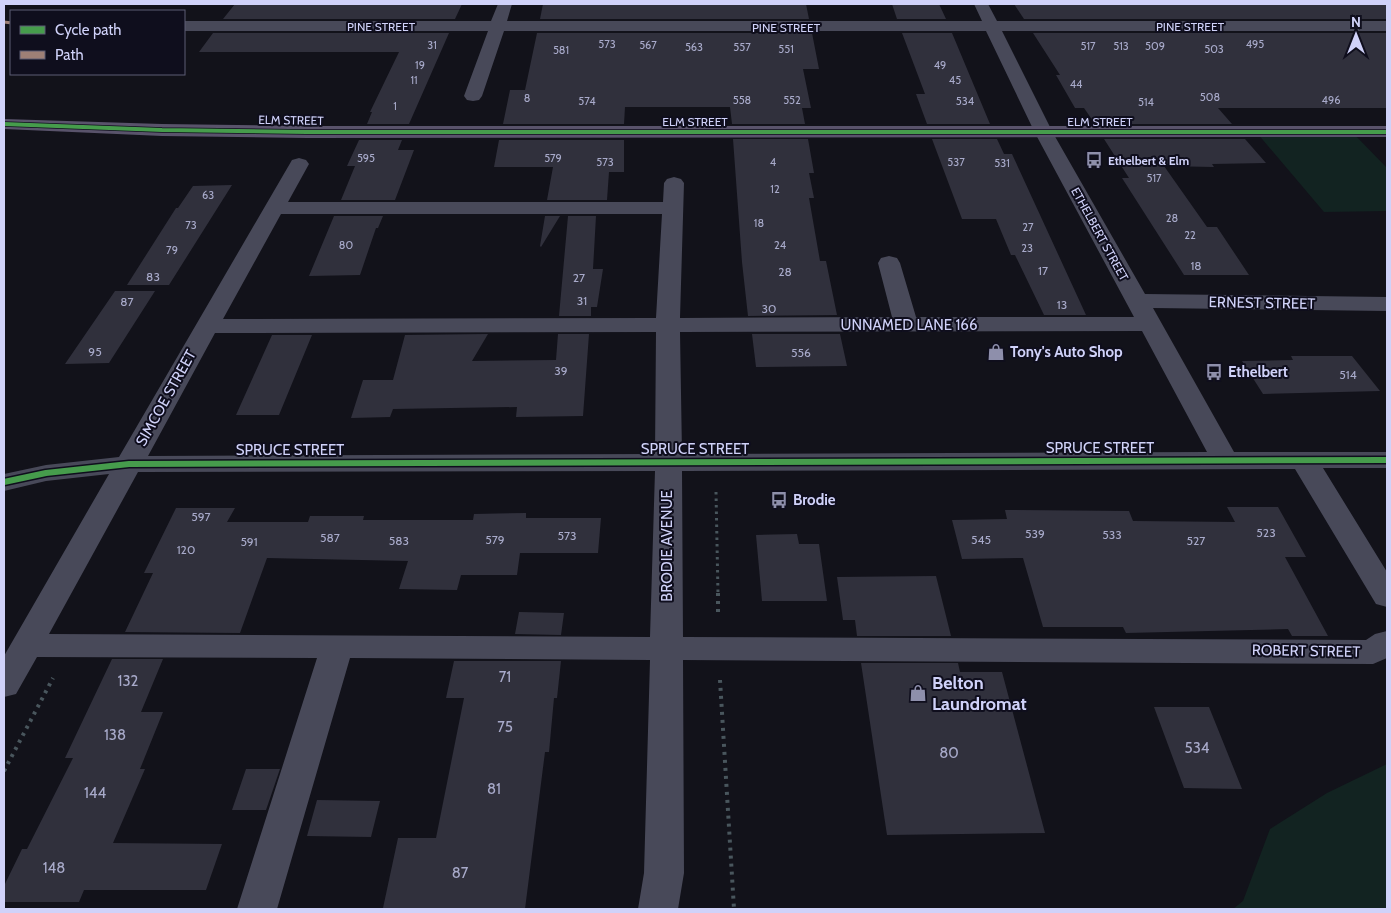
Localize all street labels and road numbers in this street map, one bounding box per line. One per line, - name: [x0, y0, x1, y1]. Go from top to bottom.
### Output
- street label: PINE STREET: [347, 19, 416, 34]
- street label: PINE STREET: [1156, 19, 1225, 34]
- street label: PINE STREET: [752, 20, 821, 35]
- street label: ELM STREET: [258, 112, 324, 128]
- street label: ELM STREET: [662, 114, 728, 129]
- street label: ELM STREET: [1067, 114, 1133, 129]
- street label: ETHELBERT STREET: [1068, 185, 1132, 284]
- street label: ERNEST STREET: [1208, 293, 1316, 313]
- street label: UNNAMED LANE 166: [841, 316, 977, 334]
- street label: SIMCOE STREET: [132, 347, 200, 449]
- street label: SPRUCE STREET: [1046, 439, 1154, 457]
- street label: SPRUCE STREET: [641, 440, 749, 458]
- street label: SPRUCE STREET: [236, 441, 344, 459]
- street label: BRODIE AVENUE: [658, 490, 676, 602]
- street label: ROBERT STREET: [1252, 641, 1360, 661]

